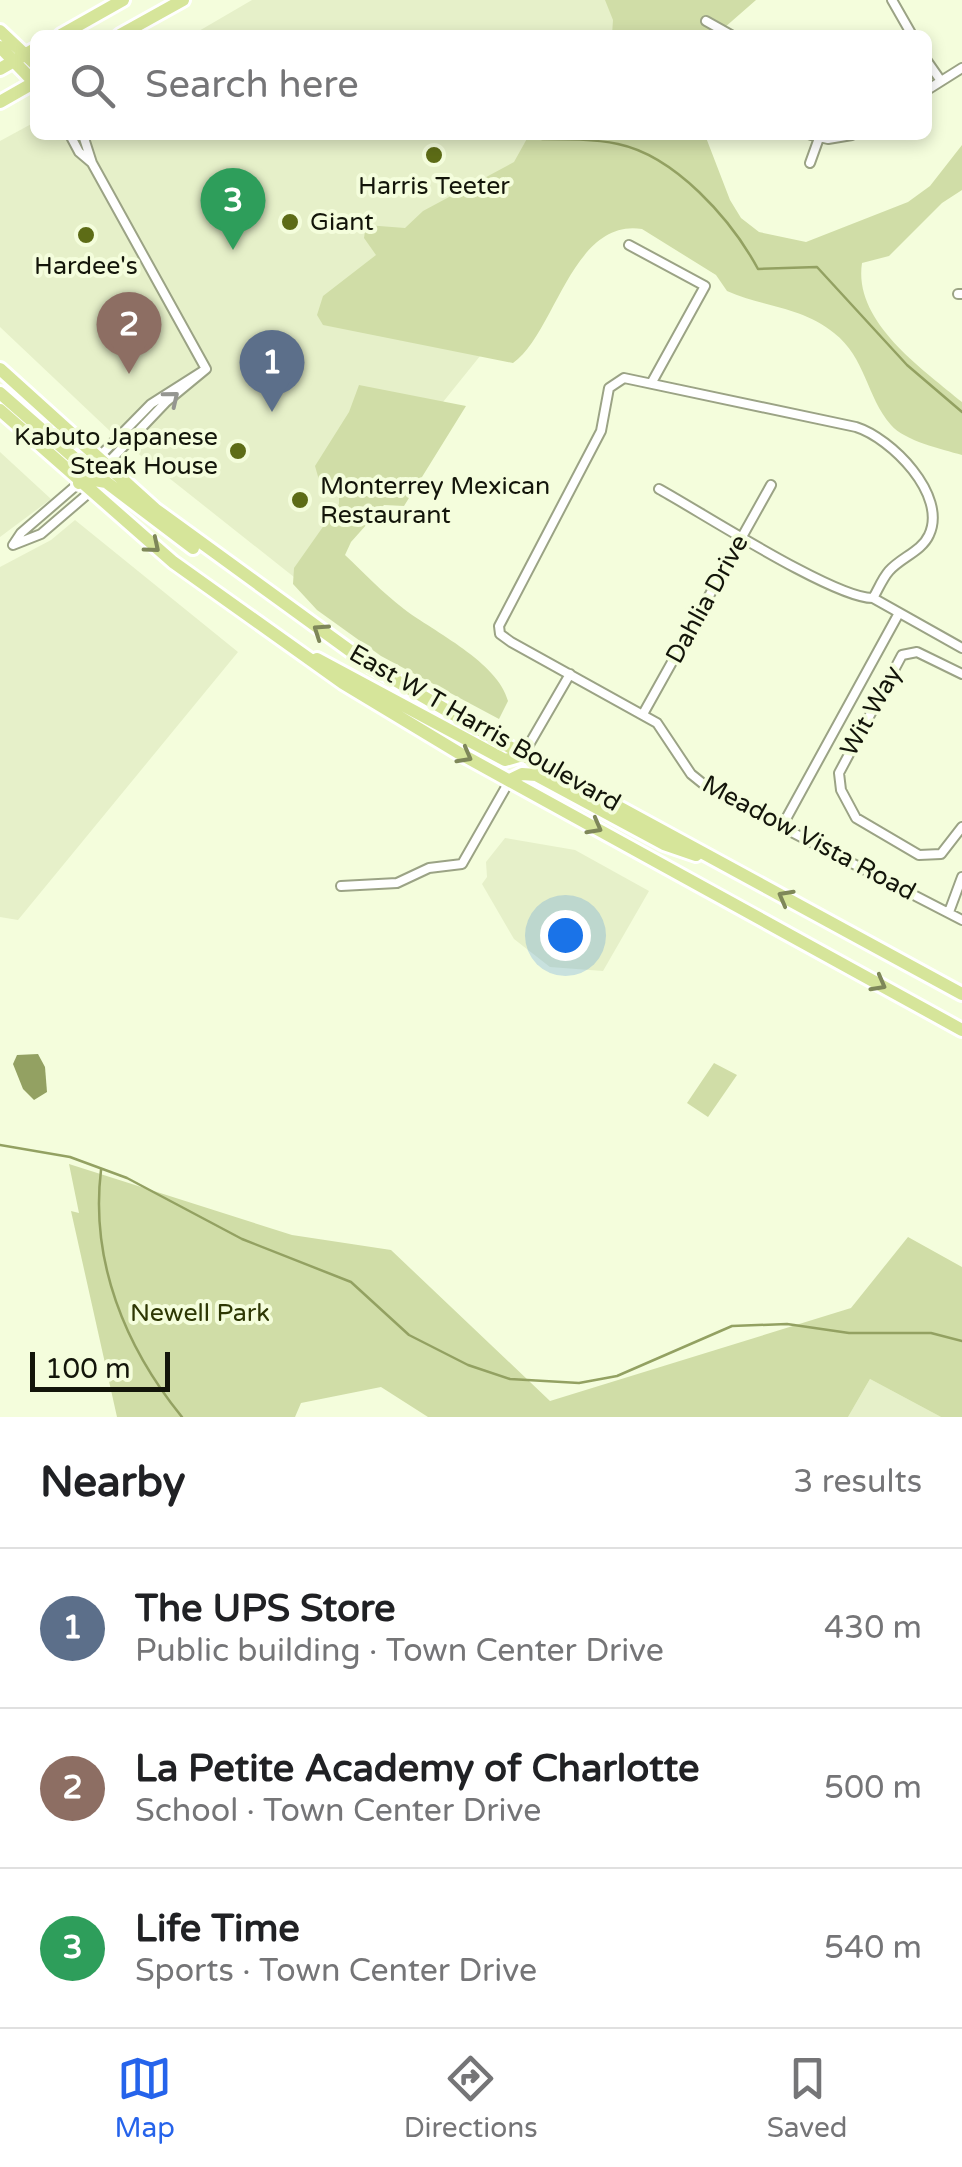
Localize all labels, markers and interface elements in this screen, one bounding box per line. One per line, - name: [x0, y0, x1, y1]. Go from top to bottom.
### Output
- search box: [30, 30, 932, 140]
- icon: search: [65, 58, 120, 113]
- text: Search here: [145, 62, 359, 108]
- marker: Harris Teeter: [423, 144, 445, 166]
- pin: 3: [200, 168, 266, 250]
- place label: Harris Teeter: [358, 171, 510, 201]
- place label: Giant: [310, 207, 374, 237]
- marker: Giant: [279, 211, 301, 233]
- marker: Hardee's: [75, 224, 97, 246]
- place label: Hardee's: [34, 251, 138, 281]
- pin: 2: [96, 292, 162, 374]
- pin: 1: [240, 330, 304, 412]
- one-way arrow: [161, 392, 179, 410]
- place label: Kabuto Japanese Steak House: [14, 422, 218, 481]
- marker: Kabuto Japanese Steak House: [227, 440, 249, 462]
- place label: Monterrey Mexican Restaurant: [320, 471, 550, 530]
- marker: Monterrey Mexican Restaurant: [289, 489, 311, 511]
- street label: Dahlia Drive: [659, 529, 755, 669]
- one-way arrow: [142, 534, 160, 552]
- one-way arrow: [312, 625, 330, 644]
- street label: East W T Harris Boulevard: [344, 638, 626, 818]
- street label: Wit Way: [834, 661, 908, 761]
- one-way arrow: [454, 744, 472, 764]
- street label: Meadow Vista Road: [697, 769, 921, 907]
- one-way arrow: [584, 814, 602, 834]
- one-way arrow: [777, 889, 795, 909]
- your location: [540, 910, 591, 961]
- one-way arrow: [869, 971, 887, 991]
- park label: Newell Park: [130, 1298, 270, 1328]
- scale bar: [30, 1347, 170, 1392]
- text: 100 m: [45, 1352, 131, 1386]
- text: Nearby: [40, 1457, 185, 1508]
- text: 3 results: [793, 1463, 922, 1501]
- text: The UPS Store: [135, 1586, 396, 1632]
- text: 1: [62, 1609, 83, 1647]
- text: 430 m: [824, 1609, 922, 1647]
- text: Public building · Town Center Drive: [135, 1632, 664, 1670]
- text: La Petite Academy of Charlotte: [135, 1746, 700, 1792]
- text: 2: [62, 1769, 83, 1807]
- text: 500 m: [824, 1769, 922, 1807]
- text: School · Town Center Drive: [135, 1792, 541, 1830]
- text: Life Time: [135, 1906, 300, 1952]
- text: 3: [62, 1929, 83, 1967]
- text: 540 m: [824, 1929, 922, 1967]
- text: Sports · Town Center Drive: [135, 1952, 537, 1990]
- tab: Map: [114, 2051, 175, 2145]
- tab: Directions: [404, 2051, 538, 2145]
- tab: Saved: [767, 2051, 848, 2145]

